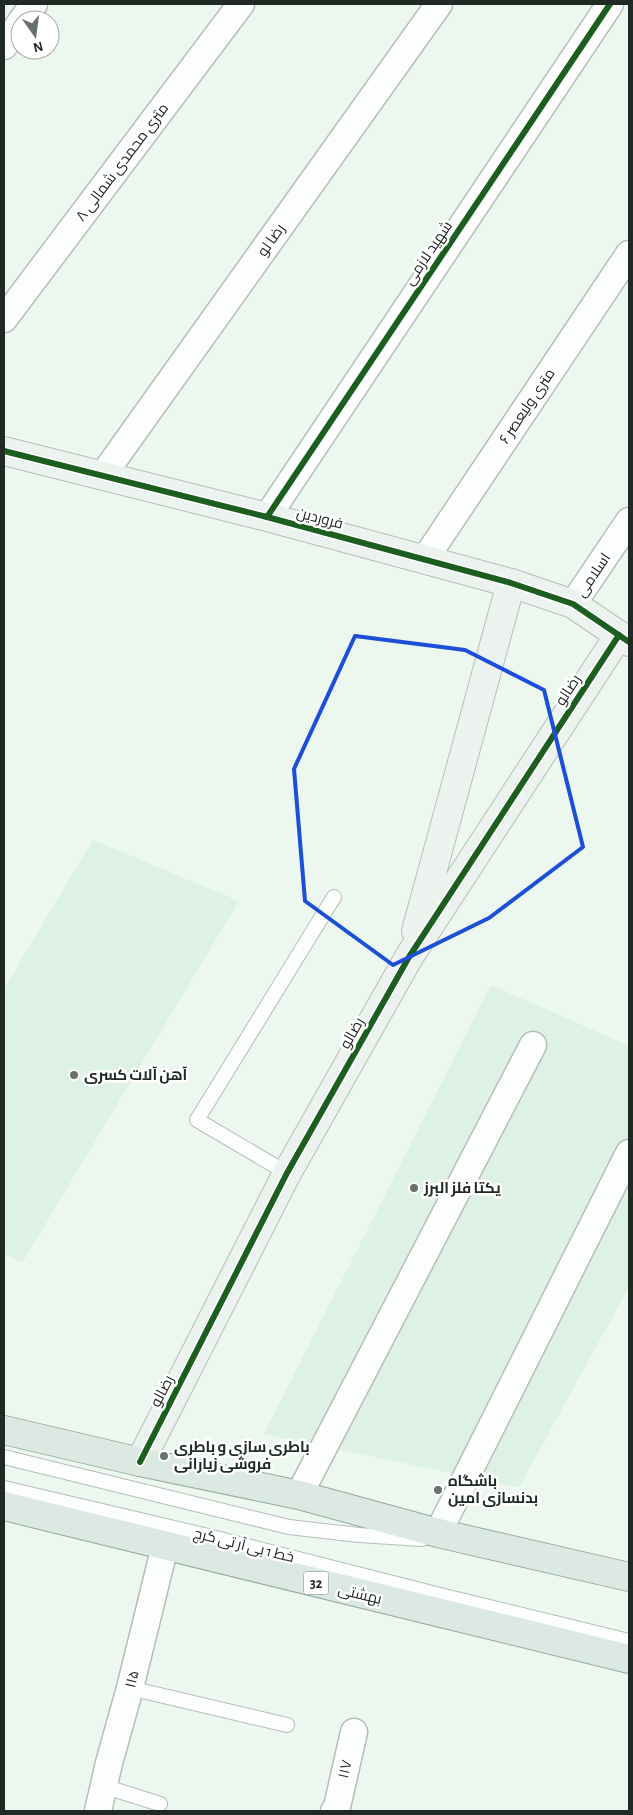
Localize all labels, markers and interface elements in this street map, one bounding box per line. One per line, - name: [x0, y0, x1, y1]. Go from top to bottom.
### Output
- north arrow: [10, 10, 60, 60]
- text: N: [31, 39, 44, 55]
- street label: ۸ متری محمدی شمالی: [72, 100, 173, 225]
- street label: شهید لازمی: [401, 218, 457, 289]
- street label: رضا لو: [255, 221, 289, 260]
- street label: ۶ متری ولیعصر: [497, 366, 560, 448]
- street label: فروردین: [294, 505, 345, 534]
- street label: اسلامی: [573, 551, 615, 601]
- street label: رضالو: [553, 672, 585, 709]
- street label: رضالو: [338, 1015, 368, 1052]
- place label: آهن آلات کسری: [84, 1066, 187, 1084]
- marker: آهن آلات کسری: [68, 1069, 80, 1081]
- place label: یکتا فلز البرز: [423, 1181, 501, 1197]
- marker: یکتا فلز البرز: [408, 1182, 420, 1194]
- street label: رضالو: [148, 1373, 178, 1410]
- place label: باطری سازی و باطری فروشی زیارانی: [174, 1440, 310, 1473]
- marker: باطری سازی و باطری فروشی زیارانی: [158, 1450, 170, 1462]
- place label: باشگاه بدنسازی امین: [448, 1473, 538, 1507]
- marker: باشگاه بدنسازی امین: [432, 1484, 444, 1496]
- street label: خط 1 بی آر تی کرج: [191, 1525, 296, 1568]
- road number: 32: [304, 1572, 328, 1595]
- street label: بهشتی: [336, 1581, 384, 1609]
- street label: ۱۱۵: [123, 1669, 142, 1689]
- street label: ۱۱۷: [336, 1758, 355, 1780]

